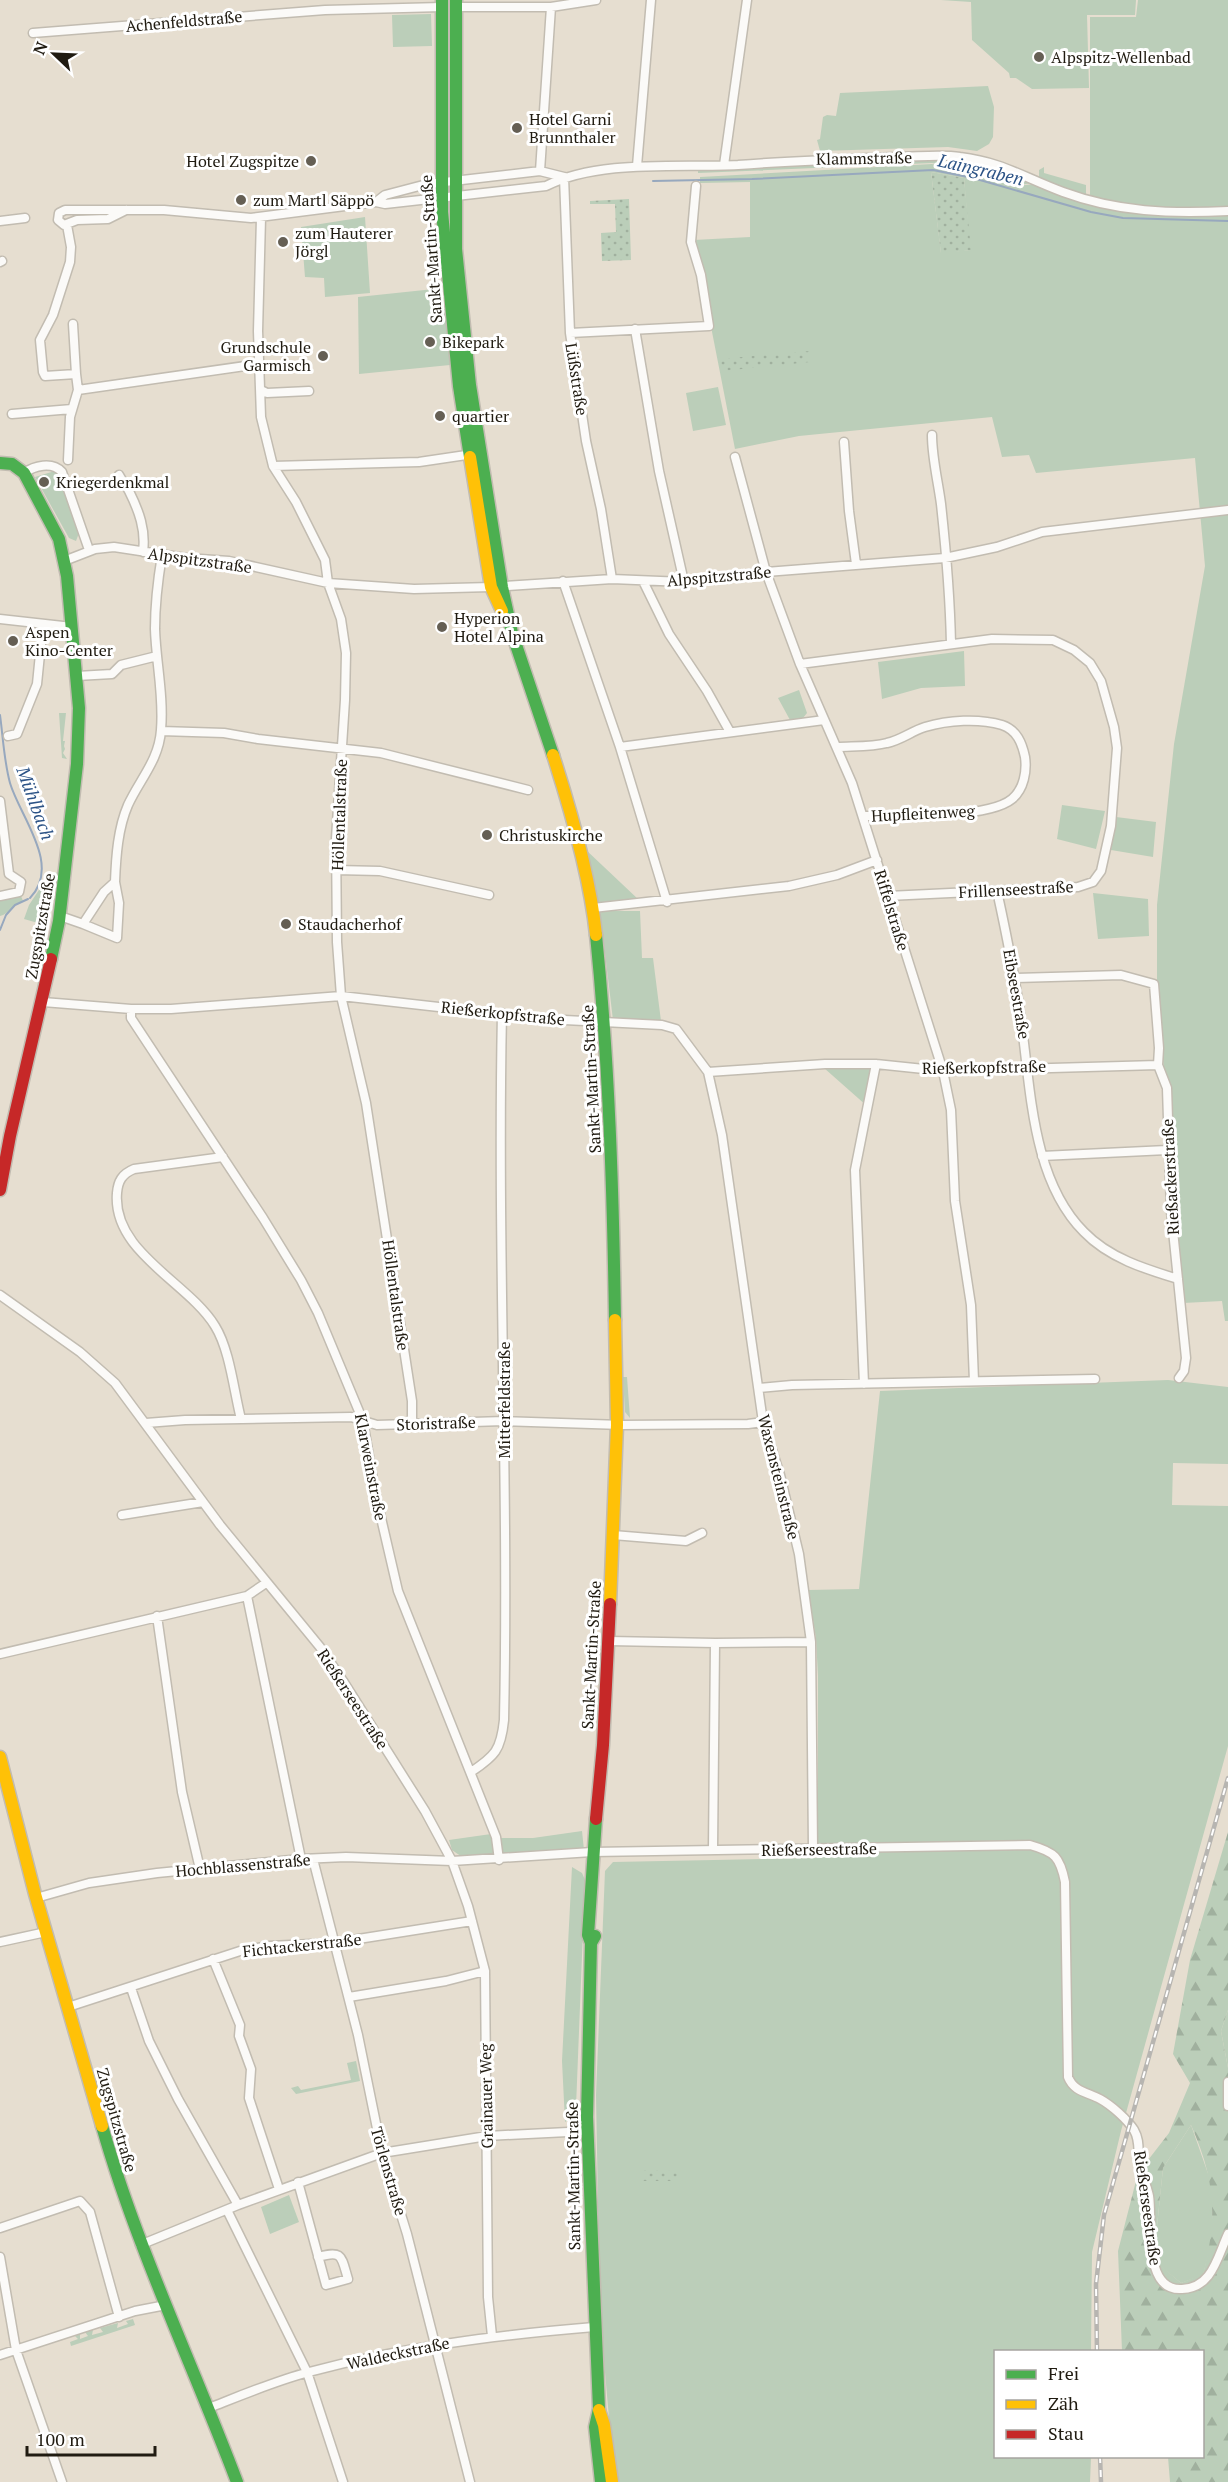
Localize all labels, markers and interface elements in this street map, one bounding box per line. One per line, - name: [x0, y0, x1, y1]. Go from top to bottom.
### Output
- street label: Achenfeldstraße: [125, 5, 243, 37]
- north arrow: [24, 24, 84, 84]
- text: N: [28, 38, 53, 58]
- place label: Alpspitz-Wellenbad: [1051, 46, 1191, 68]
- marker: Alpspitz-Wellenbad: [1032, 50, 1046, 64]
- place label: Hotel Garni Brunnthaler: [529, 108, 616, 148]
- marker: Hotel Garni Brunnthaler: [510, 121, 524, 135]
- street label: Klammstraße: [816, 146, 912, 170]
- water label: Laingraben: [935, 147, 1026, 190]
- place label: Hotel Zugspitze: [186, 150, 299, 172]
- marker: Hotel Zugspitze: [304, 154, 318, 168]
- street label: Sankt-Martin-Straße: [415, 174, 447, 324]
- place label: zum Martl Säppö: [253, 189, 374, 211]
- marker: zum Martl Säppö: [234, 193, 248, 207]
- place label: zum Hauterer Jörgl: [295, 222, 394, 262]
- marker: zum Hauterer Jörgl: [276, 235, 290, 249]
- place label: Bikepark: [442, 331, 505, 353]
- marker: Bikepark: [423, 335, 437, 349]
- place label: Grundschule Garmisch: [220, 336, 312, 376]
- street label: Lüßstraße: [560, 341, 594, 417]
- marker: Grundschule Garmisch: [316, 349, 330, 363]
- place label: quartier: [452, 405, 510, 427]
- marker: quartier: [433, 409, 447, 423]
- place label: Kriegerdenkmal: [56, 471, 170, 493]
- marker: Kriegerdenkmal: [37, 475, 51, 489]
- street label: Alpspitzstraße: [147, 542, 253, 578]
- street label: Alpspitzstraße: [666, 560, 772, 592]
- place label: Hyperion Hotel Alpina: [454, 607, 544, 647]
- marker: Hyperion Hotel Alpina: [435, 620, 449, 634]
- place label: Aspen Kino-Center: [25, 621, 114, 661]
- marker: Aspen Kino-Center: [6, 634, 20, 648]
- street label: Höllentalstraße: [326, 759, 352, 871]
- water label: Mühlbach: [11, 762, 60, 843]
- street label: Hupfleitenweg: [871, 799, 976, 827]
- place label: Christuskirche: [499, 824, 603, 846]
- marker: Christuskirche: [480, 828, 494, 842]
- street label: Riffelstraße: [869, 867, 915, 953]
- street label: Zugspitzstraße: [20, 871, 60, 981]
- street label: Frillenseestraße: [958, 875, 1074, 903]
- place label: Staudacherhof: [298, 913, 403, 935]
- marker: Staudacherhof: [279, 917, 293, 931]
- street label: Eibseestraße: [998, 947, 1036, 1041]
- street label: Rießerkopfstraße: [440, 996, 566, 1030]
- street label: Sankt-Martin-Straße: [576, 1004, 606, 1154]
- street label: Rießerkopfstraße: [922, 1055, 1046, 1079]
- street label: Rießackerstraße: [1156, 1118, 1184, 1236]
- street label: Höllentalstraße: [377, 1238, 415, 1352]
- street label: Mitterfeldstraße: [493, 1341, 515, 1459]
- street label: Storistraße: [396, 1411, 476, 1435]
- street label: Klarweinstraße: [350, 1412, 392, 1522]
- street label: Waxensteinstraße: [753, 1412, 805, 1542]
- street label: Sankt-Martin-Straße: [576, 1580, 606, 1730]
- street label: Rießerseestraße: [312, 1644, 394, 1754]
- street label: Rießerseestraße: [761, 1837, 877, 1861]
- street label: Hochblassenstraße: [174, 1848, 312, 1882]
- street label: Fichtackerstraße: [241, 1928, 363, 1962]
- street label: Grainauer Weg: [474, 2043, 498, 2149]
- street label: Zugspitzstraße: [92, 2065, 142, 2175]
- street label: Sankt-Martin-Straße: [561, 2101, 585, 2251]
- street label: Törlenstraße: [366, 2124, 412, 2218]
- street label: Rießerseestraße: [1129, 2149, 1167, 2267]
- street label: Waldeckstraße: [344, 2331, 452, 2375]
- legend: [994, 2350, 1204, 2458]
- text: Frei: [1048, 2361, 1079, 2385]
- text: Zäh: [1048, 2391, 1079, 2415]
- scale bar: [27, 2419, 154, 2457]
- text: Stau: [1048, 2421, 1084, 2445]
- text: 100 m: [36, 2427, 85, 2451]

